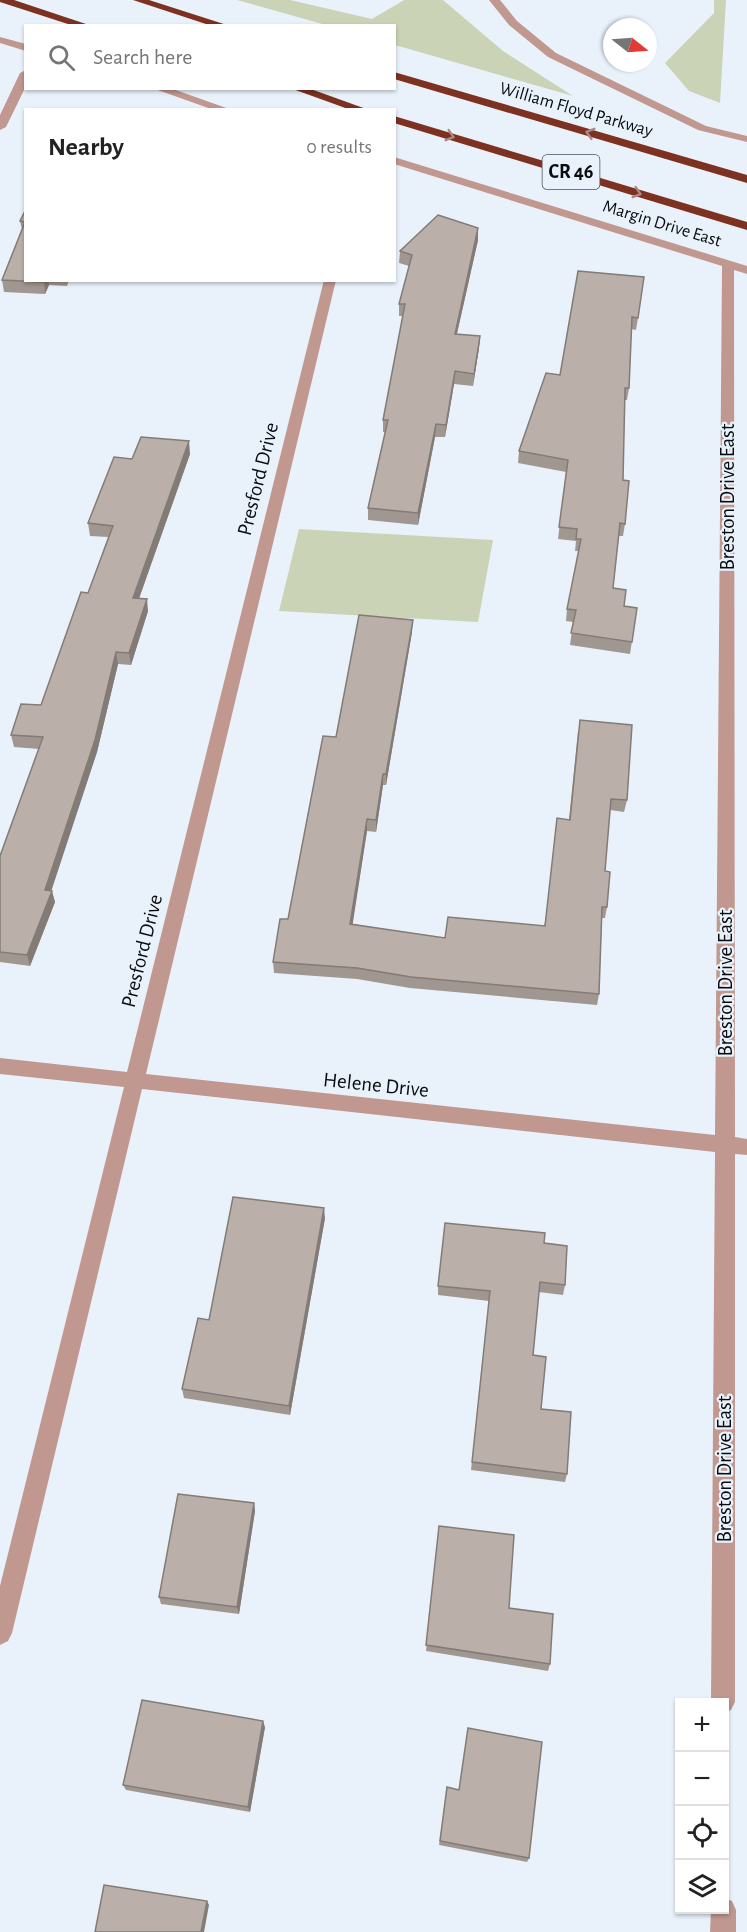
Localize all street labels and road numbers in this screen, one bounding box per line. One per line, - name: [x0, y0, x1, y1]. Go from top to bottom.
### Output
- street label: William Floyd Parkway: [497, 80, 655, 141]
- road number: CR 46: [542, 155, 600, 189]
- street label: Margin Drive East: [601, 197, 724, 251]
- street label: Presford Drive: [234, 420, 282, 538]
- street label: Breston Drive East: [717, 423, 738, 571]
- street label: Presford Drive: [118, 892, 166, 1010]
- street label: Breston Drive East: [715, 909, 736, 1057]
- street label: Helene Drive: [322, 1069, 430, 1101]
- street label: Breston Drive East: [714, 1395, 735, 1543]

